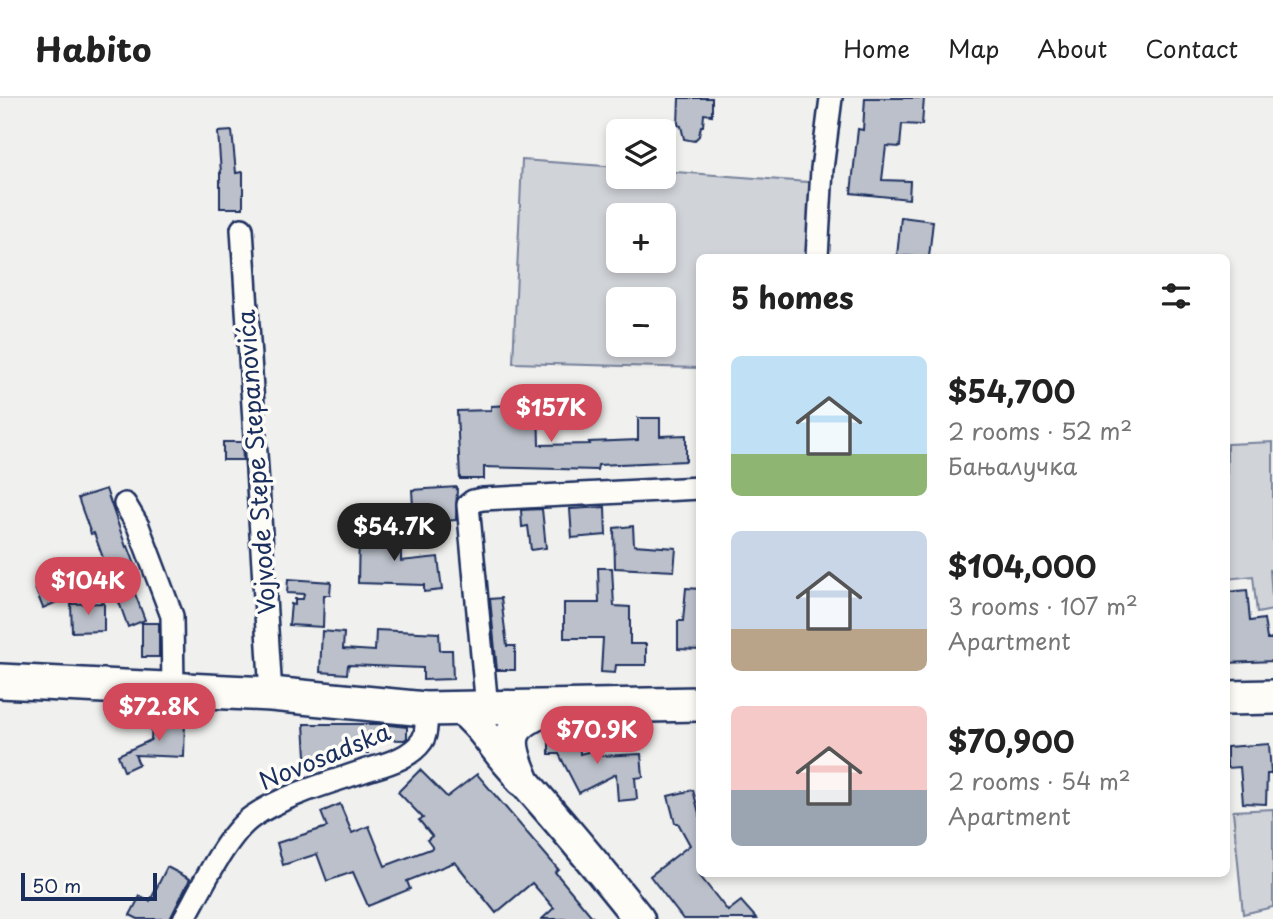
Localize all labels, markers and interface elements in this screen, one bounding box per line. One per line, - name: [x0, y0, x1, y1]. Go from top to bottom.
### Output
- text: Habito: [35, 23, 151, 73]
- text: Home: [843, 30, 910, 66]
- text: Map: [948, 30, 999, 66]
- text: About: [1037, 30, 1107, 66]
- text: Contact: [1145, 30, 1238, 66]
- map controls: [606, 119, 676, 357]
- button: layers: [606, 119, 676, 189]
- button: +: [606, 203, 676, 273]
- text: 5 homes: [731, 274, 854, 319]
- icon: filters: [1157, 277, 1195, 315]
- button: −: [606, 287, 676, 357]
- street label: Vojvode Stepe Stepanovića: [226, 309, 284, 616]
- text: $54,700: [948, 368, 1075, 413]
- pin: $157K: [502, 384, 600, 444]
- icon: home: [787, 384, 871, 468]
- text: $157K: [516, 389, 586, 424]
- text: 2 rooms · 52 m²: [948, 413, 1132, 448]
- text: Бањалучка: [948, 448, 1077, 483]
- pin: $54.7K: [337, 504, 451, 563]
- text: $54.7K: [353, 508, 435, 543]
- text: $104,000: [948, 543, 1096, 588]
- pin: $104K: [39, 558, 137, 617]
- icon: home: [787, 559, 871, 643]
- text: $104K: [51, 562, 125, 597]
- text: 3 rooms · 107 m²: [948, 588, 1138, 623]
- text: Apartment: [948, 623, 1071, 658]
- pin: $72.8K: [102, 684, 216, 743]
- text: $72.8K: [119, 688, 199, 723]
- pin: $70.9K: [540, 706, 654, 766]
- text: $70.9K: [557, 711, 637, 746]
- street label: Novosadska: [253, 712, 395, 798]
- text: $70,900: [948, 718, 1075, 763]
- icon: home: [787, 734, 871, 818]
- text: 2 rooms · 54 m²: [948, 763, 1131, 798]
- text: Apartment: [948, 798, 1071, 833]
- scale bar: [21, 870, 158, 902]
- text: 50 m: [32, 871, 81, 899]

